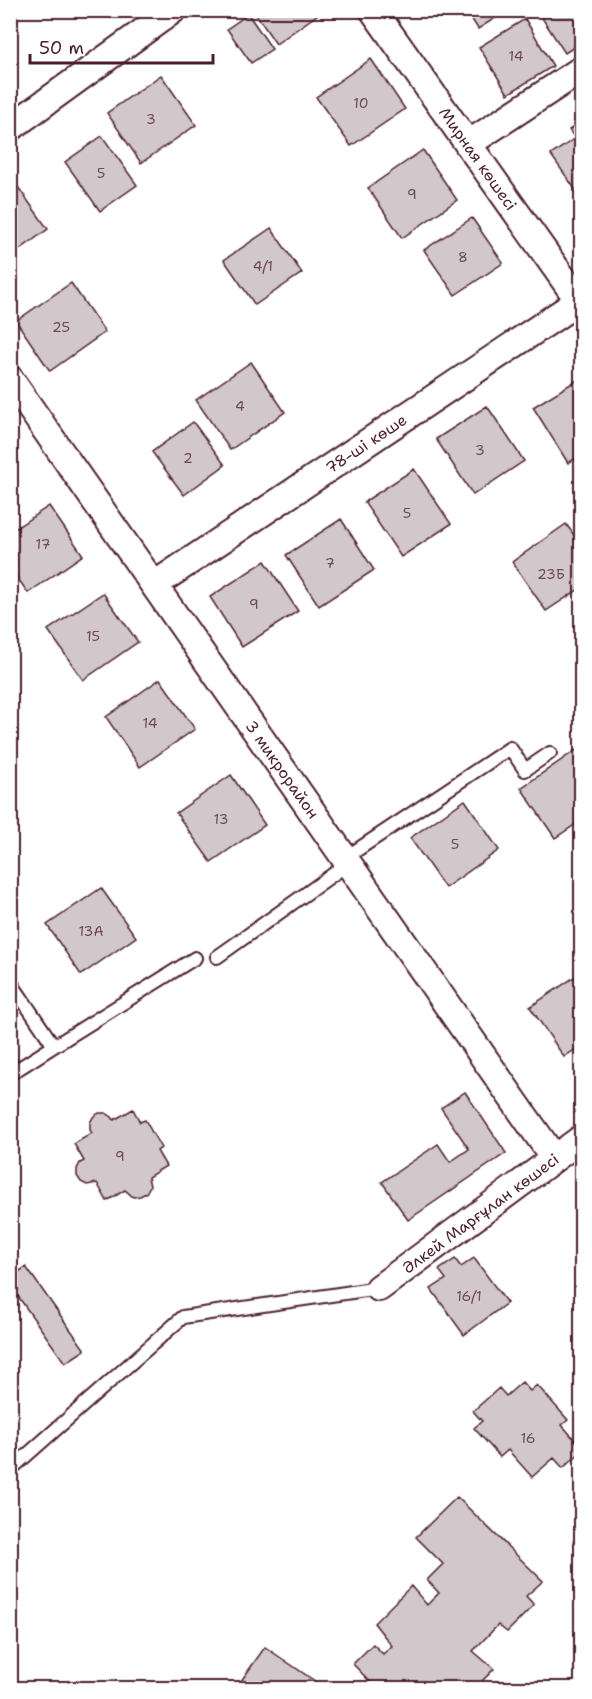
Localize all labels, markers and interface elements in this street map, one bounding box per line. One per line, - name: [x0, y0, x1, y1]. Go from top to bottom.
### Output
- scale bar: [30, 27, 213, 65]
- text: 50 m: [39, 36, 84, 60]
- house number: 14: [508, 47, 524, 65]
- house number: 10: [353, 94, 369, 112]
- street label: Мирная көшесі: [434, 103, 522, 214]
- house number: 3: [146, 110, 156, 128]
- house number: 5: [97, 164, 105, 182]
- house number: 9: [407, 185, 417, 203]
- house number: 8: [458, 248, 468, 266]
- house number: 4/1: [253, 257, 273, 275]
- house number: 25: [52, 318, 70, 336]
- house number: 4: [235, 397, 245, 415]
- street label: 78-ші көше: [321, 409, 411, 478]
- house number: 3: [475, 441, 485, 459]
- house number: 2: [183, 449, 193, 467]
- house number: 5: [403, 504, 411, 522]
- house number: 17: [36, 535, 50, 553]
- house number: 7: [325, 554, 335, 572]
- house number: 23Б: [537, 565, 565, 583]
- house number: 9: [249, 595, 259, 613]
- house number: 15: [86, 627, 100, 645]
- house number: 14: [142, 714, 158, 732]
- street label: 3 микрорайон: [241, 716, 324, 822]
- house number: 13: [214, 810, 228, 828]
- house number: 5: [451, 835, 459, 853]
- house number: 13А: [78, 922, 104, 940]
- house number: 9: [115, 1147, 125, 1165]
- street label: Әлкей Марғұлан көшесі: [398, 1148, 563, 1278]
- house number: 16/1: [456, 1287, 482, 1305]
- house number: 16: [520, 1429, 536, 1447]

